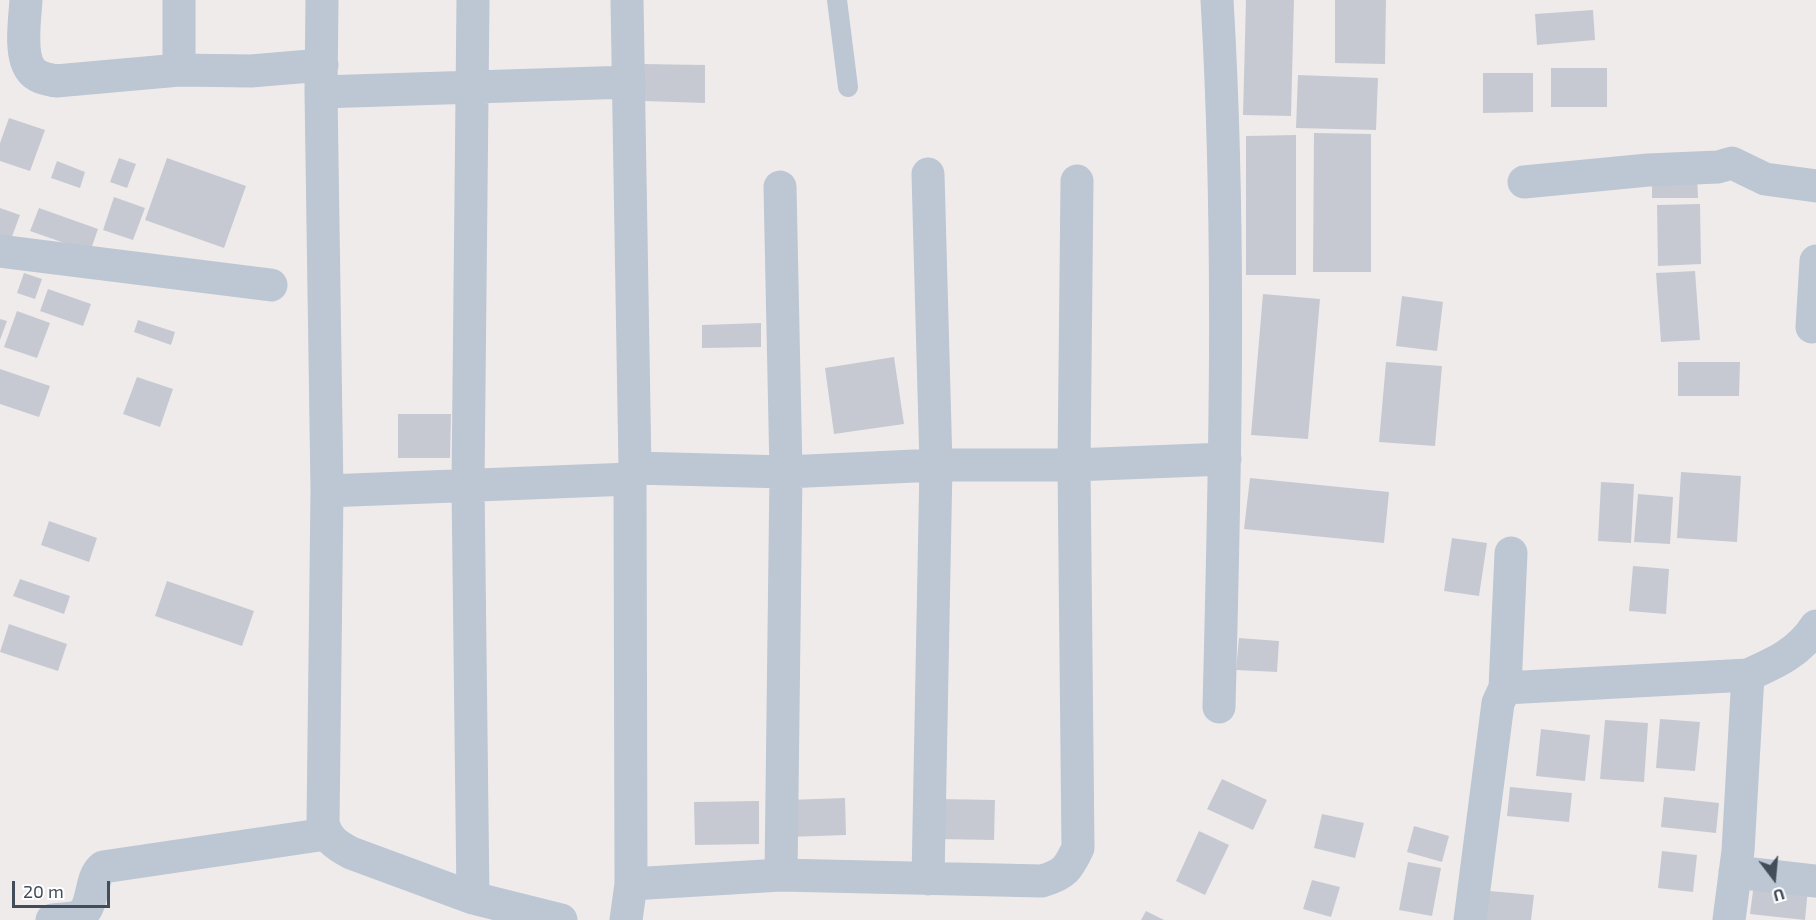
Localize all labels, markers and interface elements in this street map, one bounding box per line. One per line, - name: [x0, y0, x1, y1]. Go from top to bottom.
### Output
- north arrow: [1744, 848, 1804, 908]
- scale bar: [15, 869, 112, 907]
- text: 20 m: [23, 880, 64, 902]
- text: U: [1771, 885, 1787, 906]

